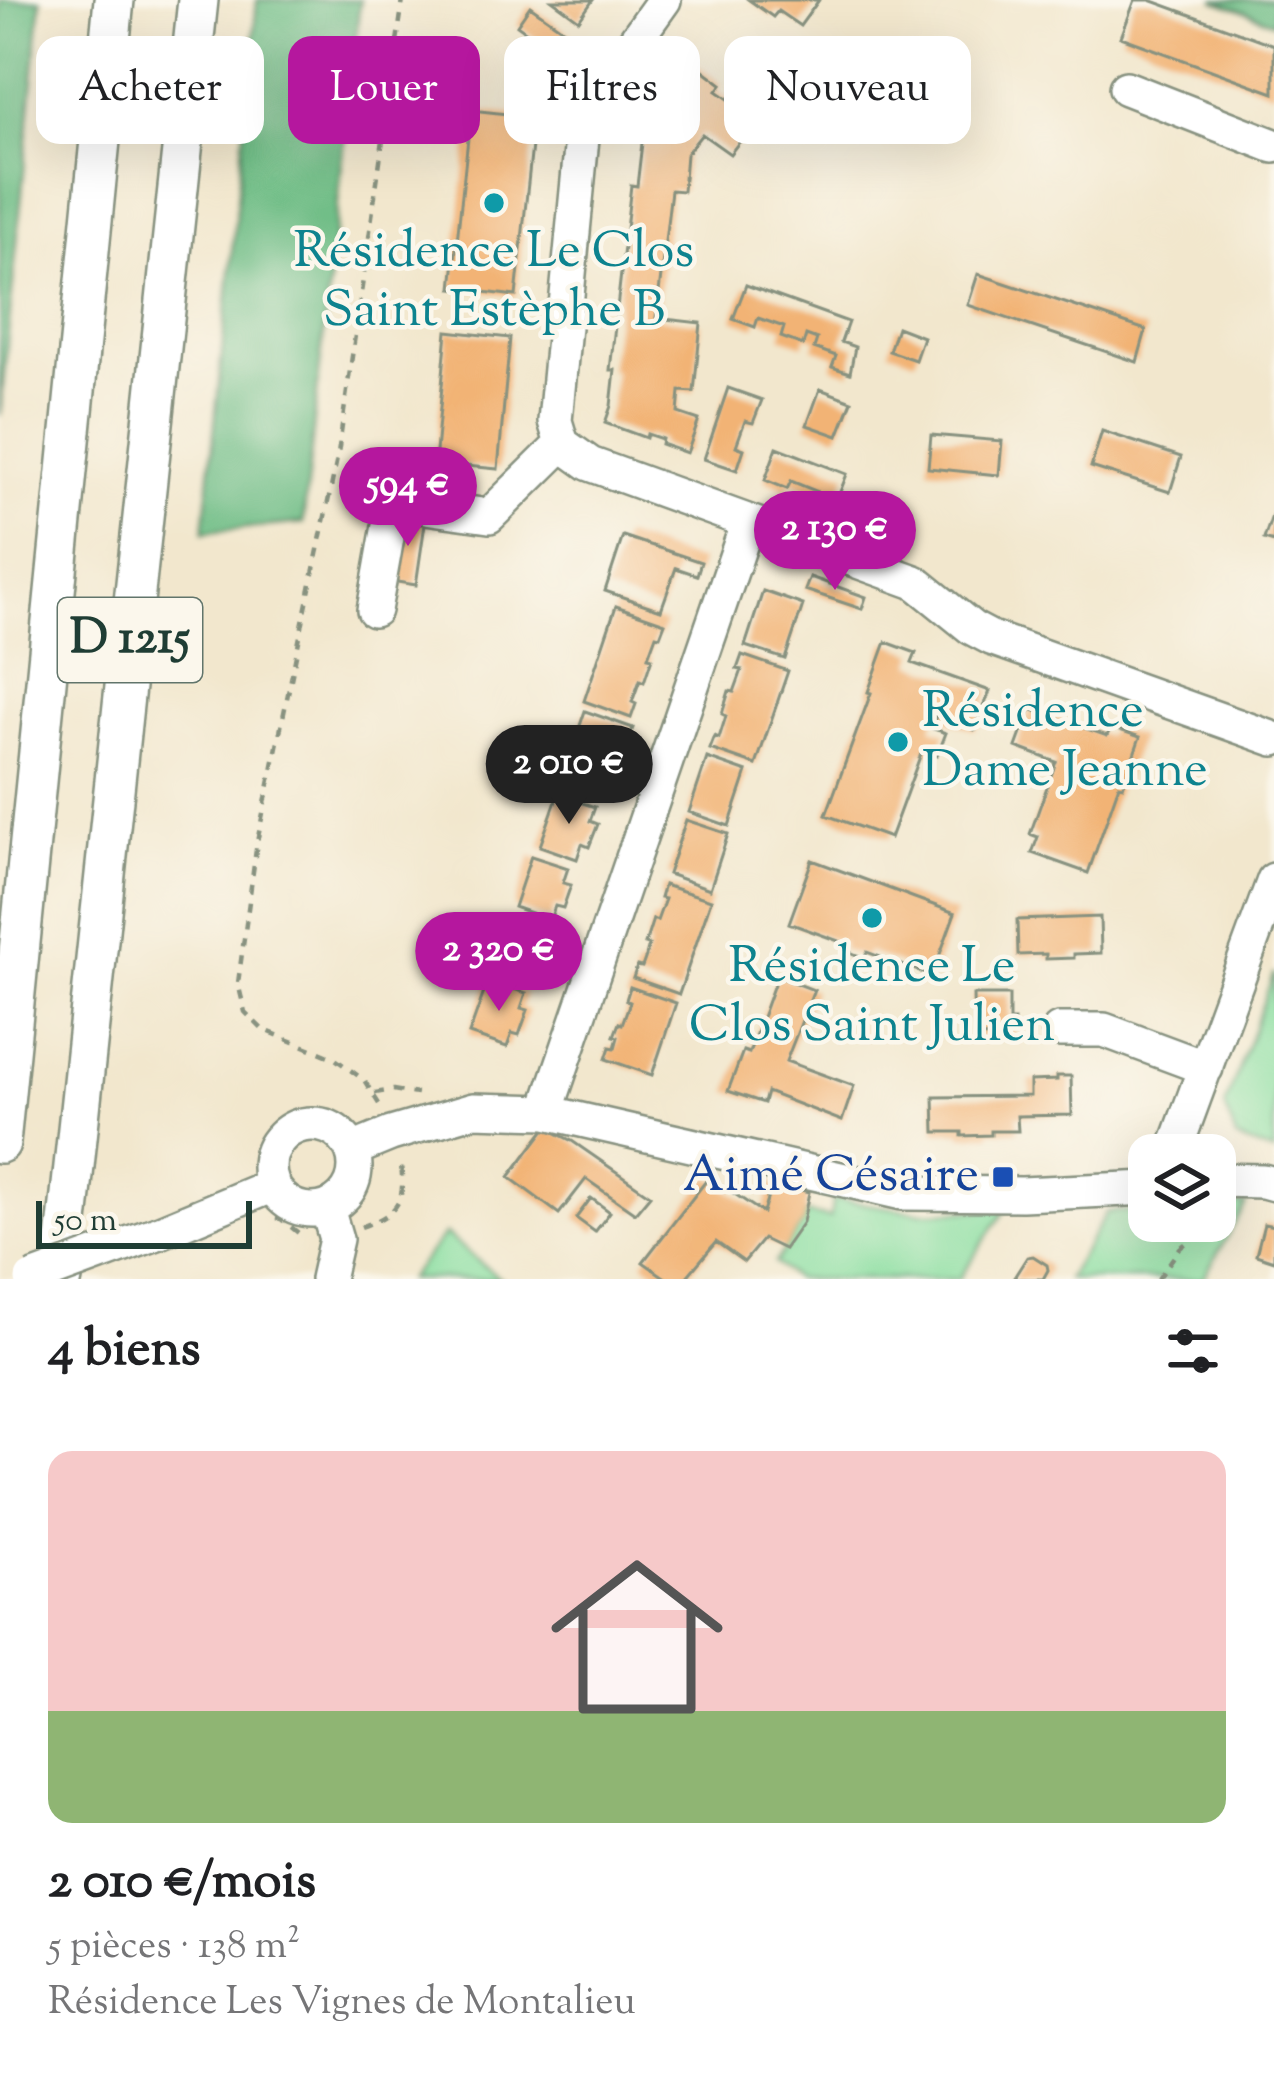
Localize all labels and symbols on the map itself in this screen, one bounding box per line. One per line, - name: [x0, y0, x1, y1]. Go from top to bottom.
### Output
- marker: Résidence Le Clos Saint Estèphe B: [481, 190, 507, 216]
- place label: Résidence Le Clos Saint Estèphe B: [294, 217, 694, 349]
- pin: 594 €: [324, 447, 492, 549]
- pin: 2 130 €: [724, 491, 946, 593]
- road number: D 1215: [58, 598, 202, 682]
- place label: Résidence Dame Jeanne: [922, 677, 1208, 809]
- pin: 2 010 €: [458, 725, 680, 827]
- marker: Résidence Dame Jeanne: [885, 729, 911, 755]
- marker: Résidence Le Clos Saint Julien: [859, 905, 885, 931]
- pin: 2 320 €: [388, 912, 610, 1014]
- place label: Résidence Le Clos Saint Julien: [689, 932, 1055, 1064]
- place label: Aimé Césaire: [683, 1141, 979, 1214]
- marker: Aimé Césaire: [990, 1164, 1016, 1190]
- scale bar: [36, 1195, 252, 1248]

